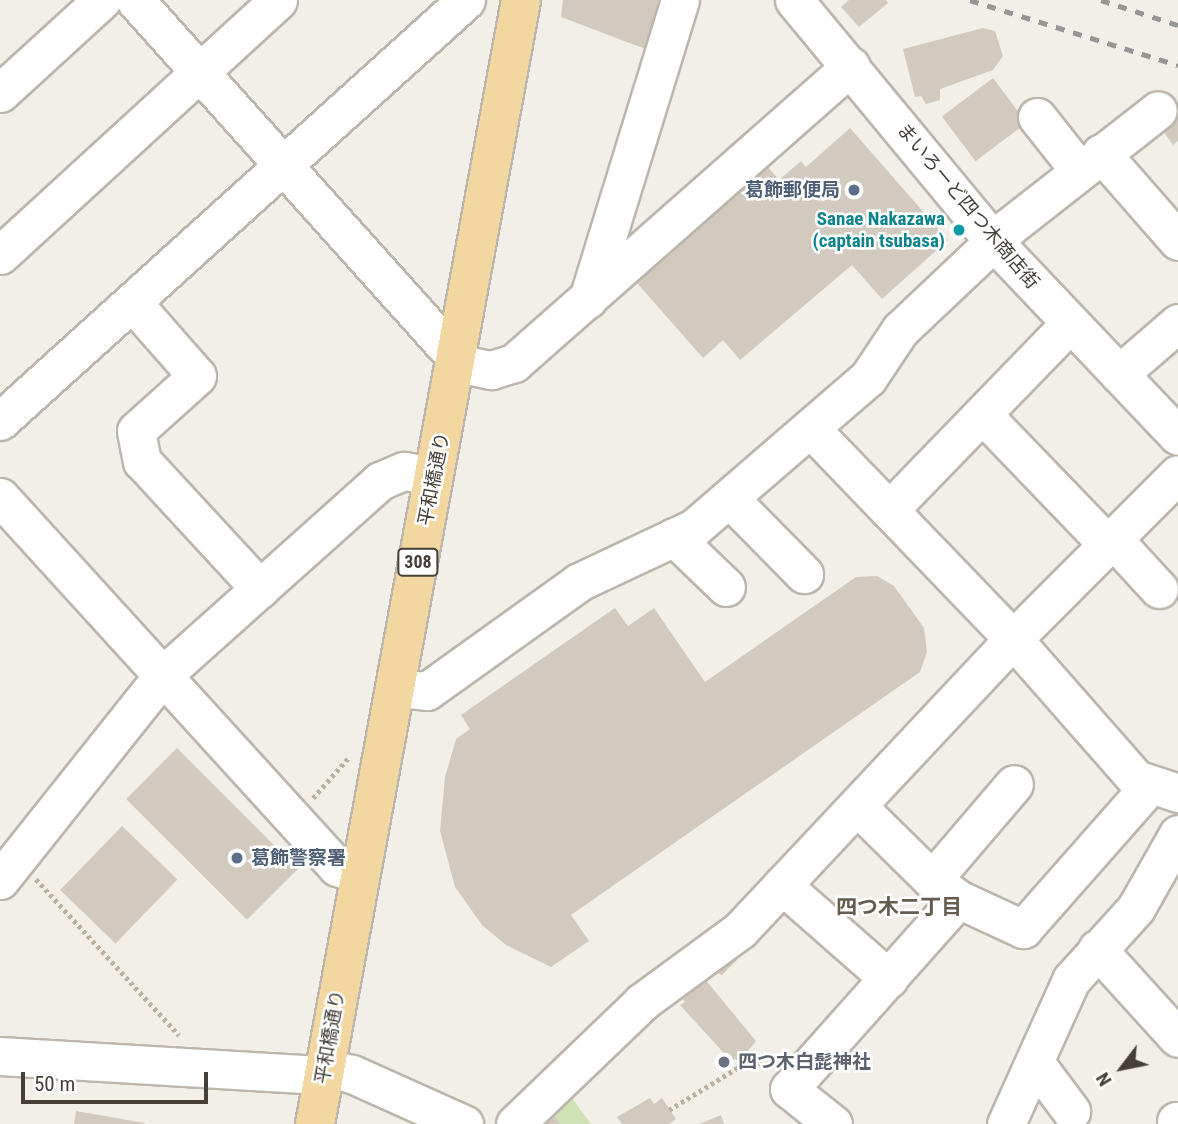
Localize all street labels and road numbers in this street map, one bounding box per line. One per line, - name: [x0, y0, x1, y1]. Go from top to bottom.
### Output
- street label: まいろーど四つ木商店街: [892, 119, 1044, 293]
- street label: 平和橋通り: [414, 430, 454, 528]
- road number: 308: [397, 548, 439, 576]
- street label: 平和橋通り: [311, 988, 349, 1086]

